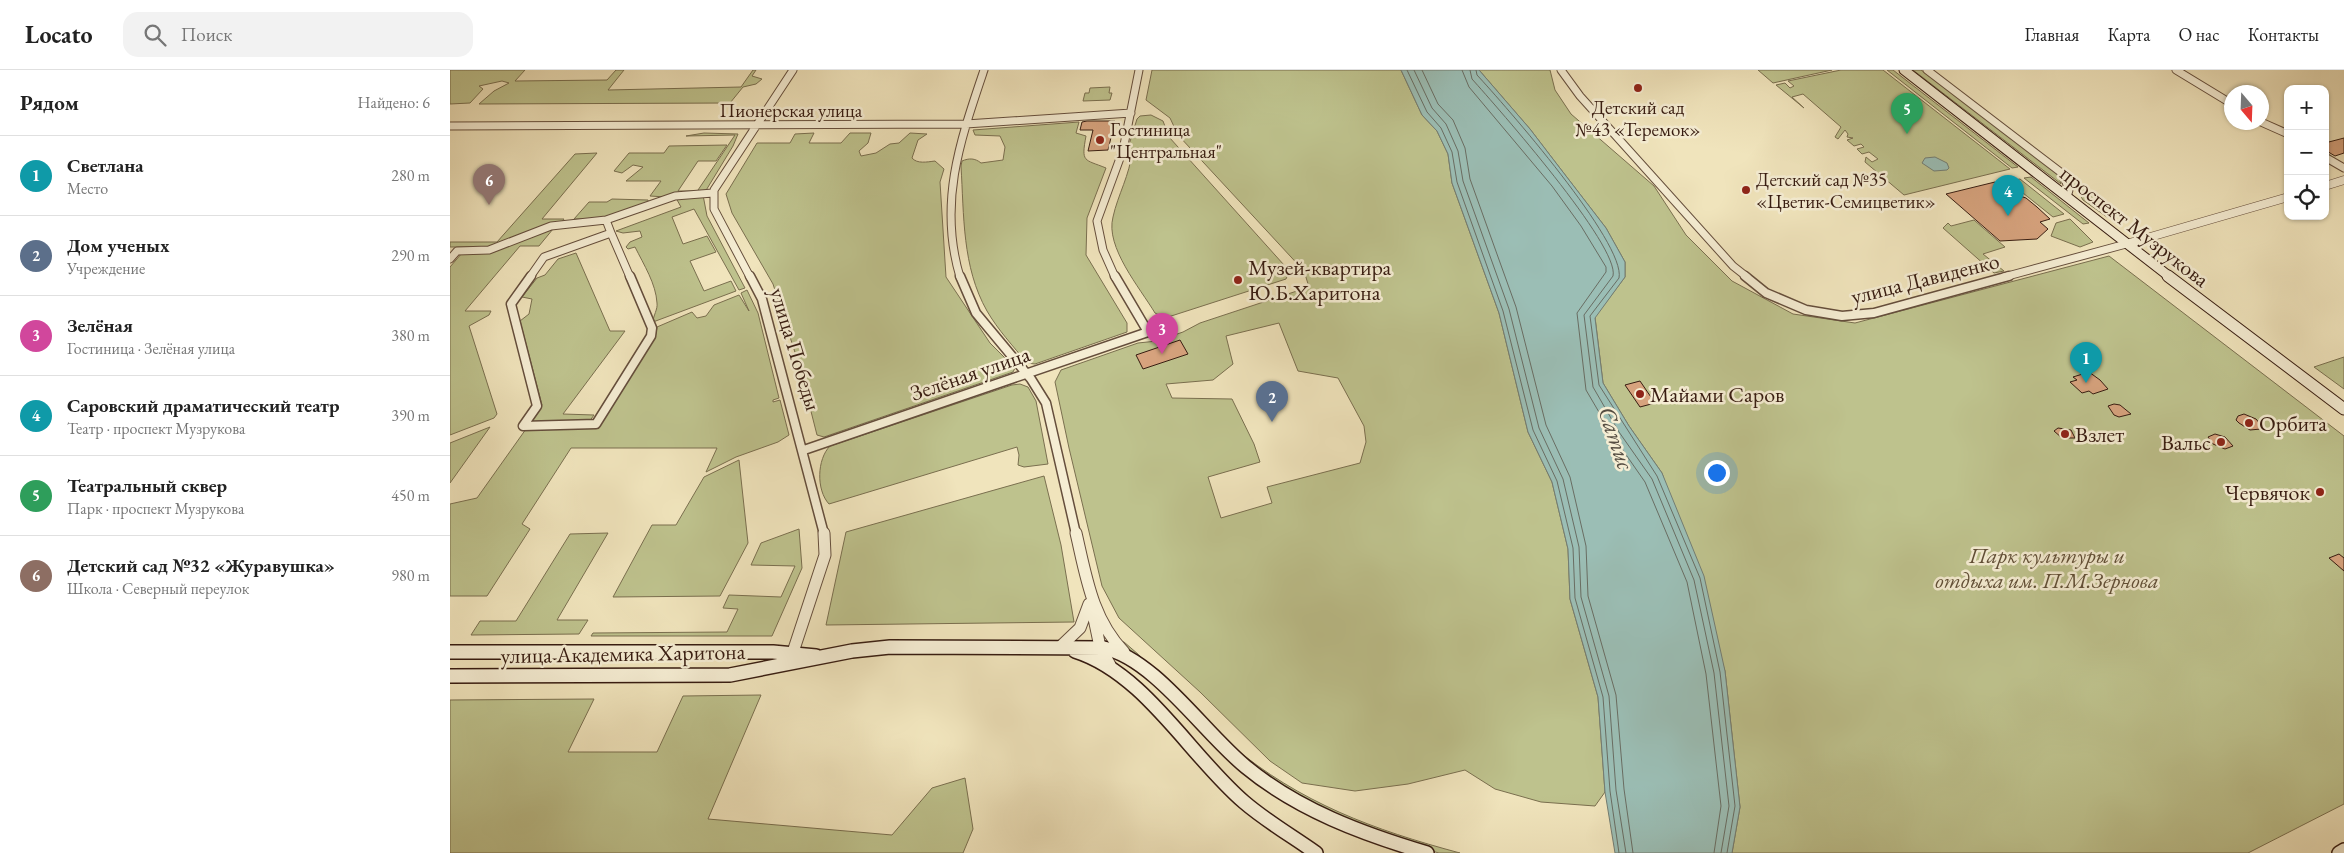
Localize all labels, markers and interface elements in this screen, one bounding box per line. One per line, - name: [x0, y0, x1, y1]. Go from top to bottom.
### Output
- search box: [123, 12, 473, 57]
- text: Locato: [25, 19, 93, 50]
- icon: search: [141, 21, 169, 49]
- text: Поиск: [181, 22, 232, 47]
- text: Главная: [2025, 23, 2079, 46]
- text: Карта: [2107, 23, 2150, 46]
- text: О нас: [2178, 23, 2220, 46]
- text: Контакты: [2248, 23, 2319, 46]
- marker: Детский сад №43 «Теремок»: [1632, 82, 1644, 94]
- north arrow: [2224, 85, 2269, 130]
- map controls: [2284, 85, 2329, 220]
- button: +: [2284, 85, 2329, 130]
- text: Рядом: [20, 89, 79, 116]
- text: Найдено: 6: [358, 92, 430, 113]
- pin: 5: [1891, 93, 1923, 134]
- place label: Детский сад №43 «Теремок»: [1575, 95, 1701, 142]
- street label: Пионерская улица: [720, 98, 863, 123]
- place label: Гостиница "Центральная": [1110, 117, 1222, 164]
- button: −: [2284, 130, 2329, 175]
- marker: Гостиница "Центральная": [1094, 134, 1106, 146]
- text: Светлана: [67, 153, 144, 178]
- street label: проспект Музрукова: [2054, 159, 2215, 294]
- pin: 6: [473, 164, 505, 205]
- text: 1: [32, 165, 40, 186]
- text: 280 m: [391, 165, 430, 186]
- place label: Детский сад №35 «Цветик-Семицветик»: [1756, 167, 1936, 214]
- pin: 4: [1992, 175, 2024, 216]
- button: locate: [2284, 175, 2329, 220]
- text: Место: [67, 178, 108, 199]
- marker: Детский сад №35 «Цветик-Семицветик»: [1740, 184, 1752, 196]
- text: Дом ученых: [67, 233, 169, 258]
- text: 2: [32, 245, 40, 266]
- text: 290 m: [391, 245, 430, 266]
- street label: улица Давиденко: [1848, 246, 2002, 311]
- place label: Музей-квартира Ю.Б.Харитона: [1248, 253, 1392, 307]
- text: Учреждение: [67, 258, 145, 279]
- marker: Музей-квартира Ю.Б.Харитона: [1232, 274, 1244, 286]
- street label: улица Победы: [763, 284, 828, 414]
- text: Зелёная: [67, 313, 133, 338]
- pin: 3: [1146, 313, 1178, 354]
- text: 3: [32, 325, 40, 346]
- text: 380 m: [391, 325, 430, 346]
- text: Гостиница · Зелёная улица: [67, 338, 235, 359]
- street label: Зелёная улица: [906, 339, 1034, 408]
- pin: 1: [2070, 342, 2102, 383]
- place label: Майами Саров: [1650, 380, 1784, 409]
- pin: 2: [1256, 381, 1288, 422]
- marker: Майами Саров: [1634, 388, 1646, 400]
- text: Саровский драматический театр: [67, 393, 339, 418]
- water label: Сатис: [1591, 402, 1642, 474]
- text: 4: [32, 405, 40, 426]
- text: 390 m: [391, 405, 430, 426]
- place label: Орбита: [2259, 409, 2327, 438]
- marker: Орбита: [2243, 417, 2255, 429]
- text: Театр · проспект Музрукова: [67, 418, 245, 439]
- place label: Взлет: [2075, 420, 2124, 449]
- marker: Взлет: [2059, 428, 2071, 440]
- place label: Вальс: [2161, 428, 2211, 457]
- marker: Вальс: [2215, 436, 2227, 448]
- your location: [1704, 460, 1730, 486]
- text: Театральный сквер: [67, 473, 227, 498]
- place label: Червячок: [2225, 478, 2310, 507]
- text: 5: [32, 485, 40, 506]
- text: 450 m: [391, 485, 430, 506]
- marker: Червячок: [2314, 486, 2326, 498]
- text: Парк · проспект Музрукова: [67, 498, 244, 519]
- park label: Парк культуры и отдыха им. П.М.Зернова: [1935, 541, 2159, 595]
- text: Детский сад №32 «Журавушка»: [67, 553, 335, 578]
- text: 6: [32, 565, 40, 586]
- text: 980 m: [391, 565, 430, 586]
- text: Школа · Северный переулок: [67, 578, 249, 599]
- street label: улица Академика Харитона: [500, 637, 746, 670]

